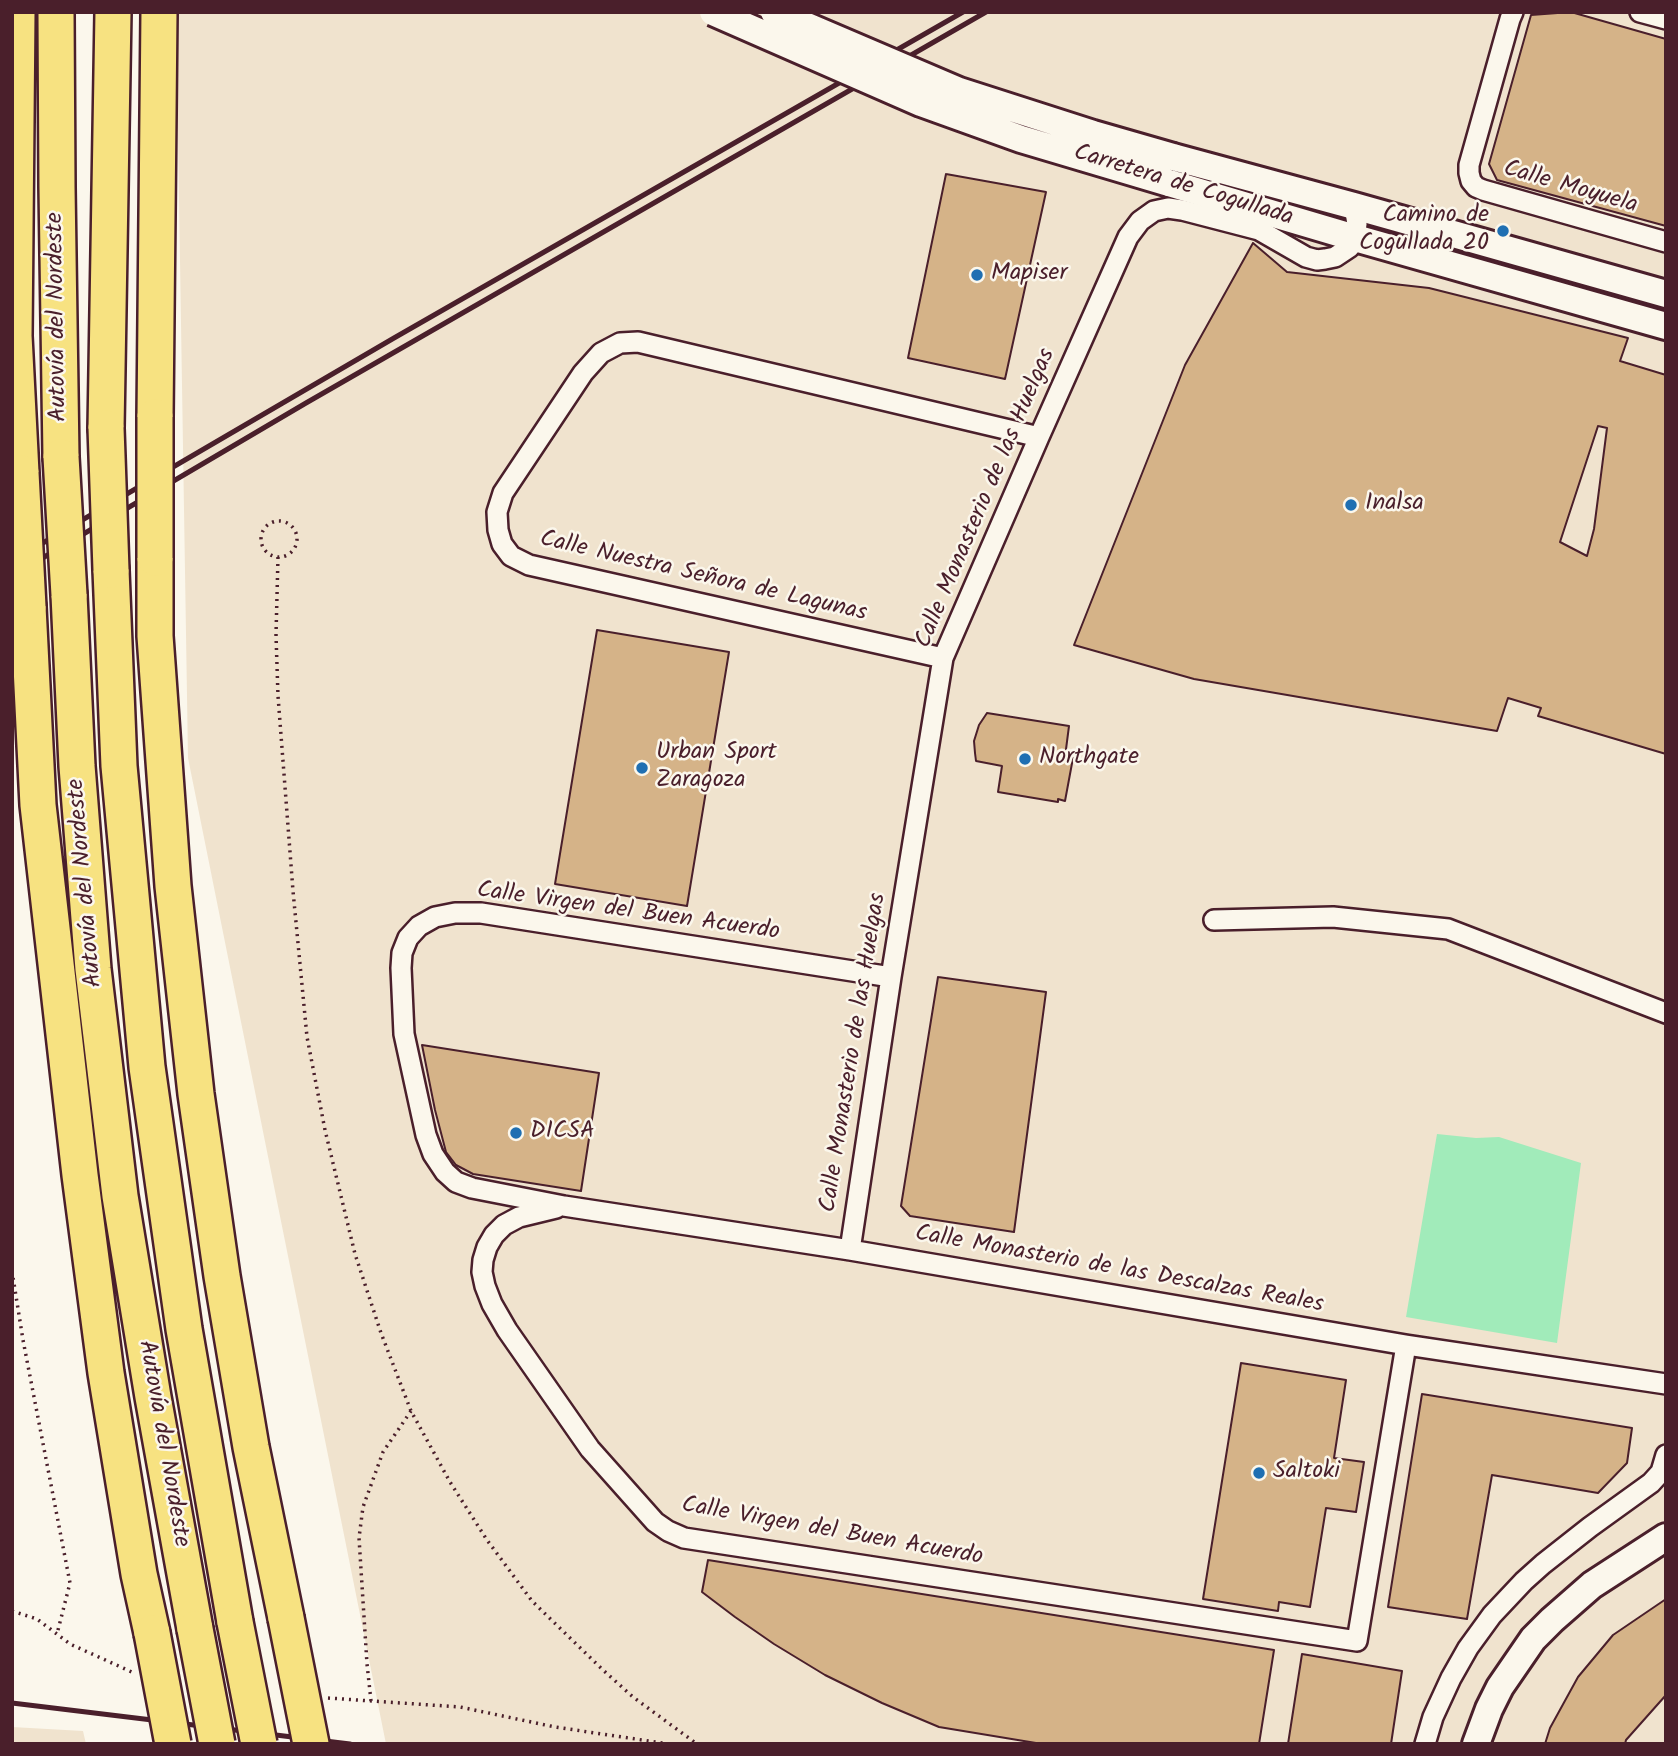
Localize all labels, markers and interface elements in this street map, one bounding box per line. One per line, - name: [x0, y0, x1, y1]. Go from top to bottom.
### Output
- street label: Carretera de Cogullada: [1070, 140, 1296, 234]
- street label: Calle Moyuela: [1500, 156, 1640, 222]
- place label: Camino de Cogullada 20: [1359, 203, 1489, 259]
- street label: Autovía del Nordeste: [43, 212, 75, 422]
- marker: Camino de Cogullada 20: [1495, 223, 1511, 239]
- place label: Mapiser: [991, 261, 1067, 289]
- marker: Mapiser: [969, 267, 985, 283]
- street label: Calle Monasterio de las Huelgas: [911, 345, 1063, 653]
- place label: Inalsa: [1365, 491, 1424, 519]
- marker: Inalsa: [1343, 497, 1359, 513]
- street label: Calle Nuestra Señora de Lagunas: [537, 526, 869, 630]
- place label: Urban Sport Zaragoza: [656, 740, 777, 796]
- place label: Northgate: [1039, 745, 1139, 773]
- marker: Northgate: [1017, 751, 1033, 767]
- marker: Urban Sport Zaragoza: [634, 760, 650, 776]
- street label: Autovía del Nordeste: [64, 777, 110, 989]
- street label: Calle Virgen del Buen Acuerdo: [475, 877, 781, 949]
- street label: Calle Monasterio de las Huelgas: [816, 891, 894, 1215]
- place label: DICSA: [530, 1119, 595, 1147]
- marker: DICSA: [508, 1125, 524, 1141]
- street label: Calle Monasterio de las Descalzas Reales: [912, 1221, 1326, 1321]
- street label: Autovía del Nordeste: [130, 1338, 194, 1550]
- place label: Saltoki: [1273, 1459, 1340, 1487]
- marker: Saltoki: [1251, 1465, 1267, 1481]
- street label: Calle Virgen del Buen Acuerdo: [679, 1492, 985, 1574]

